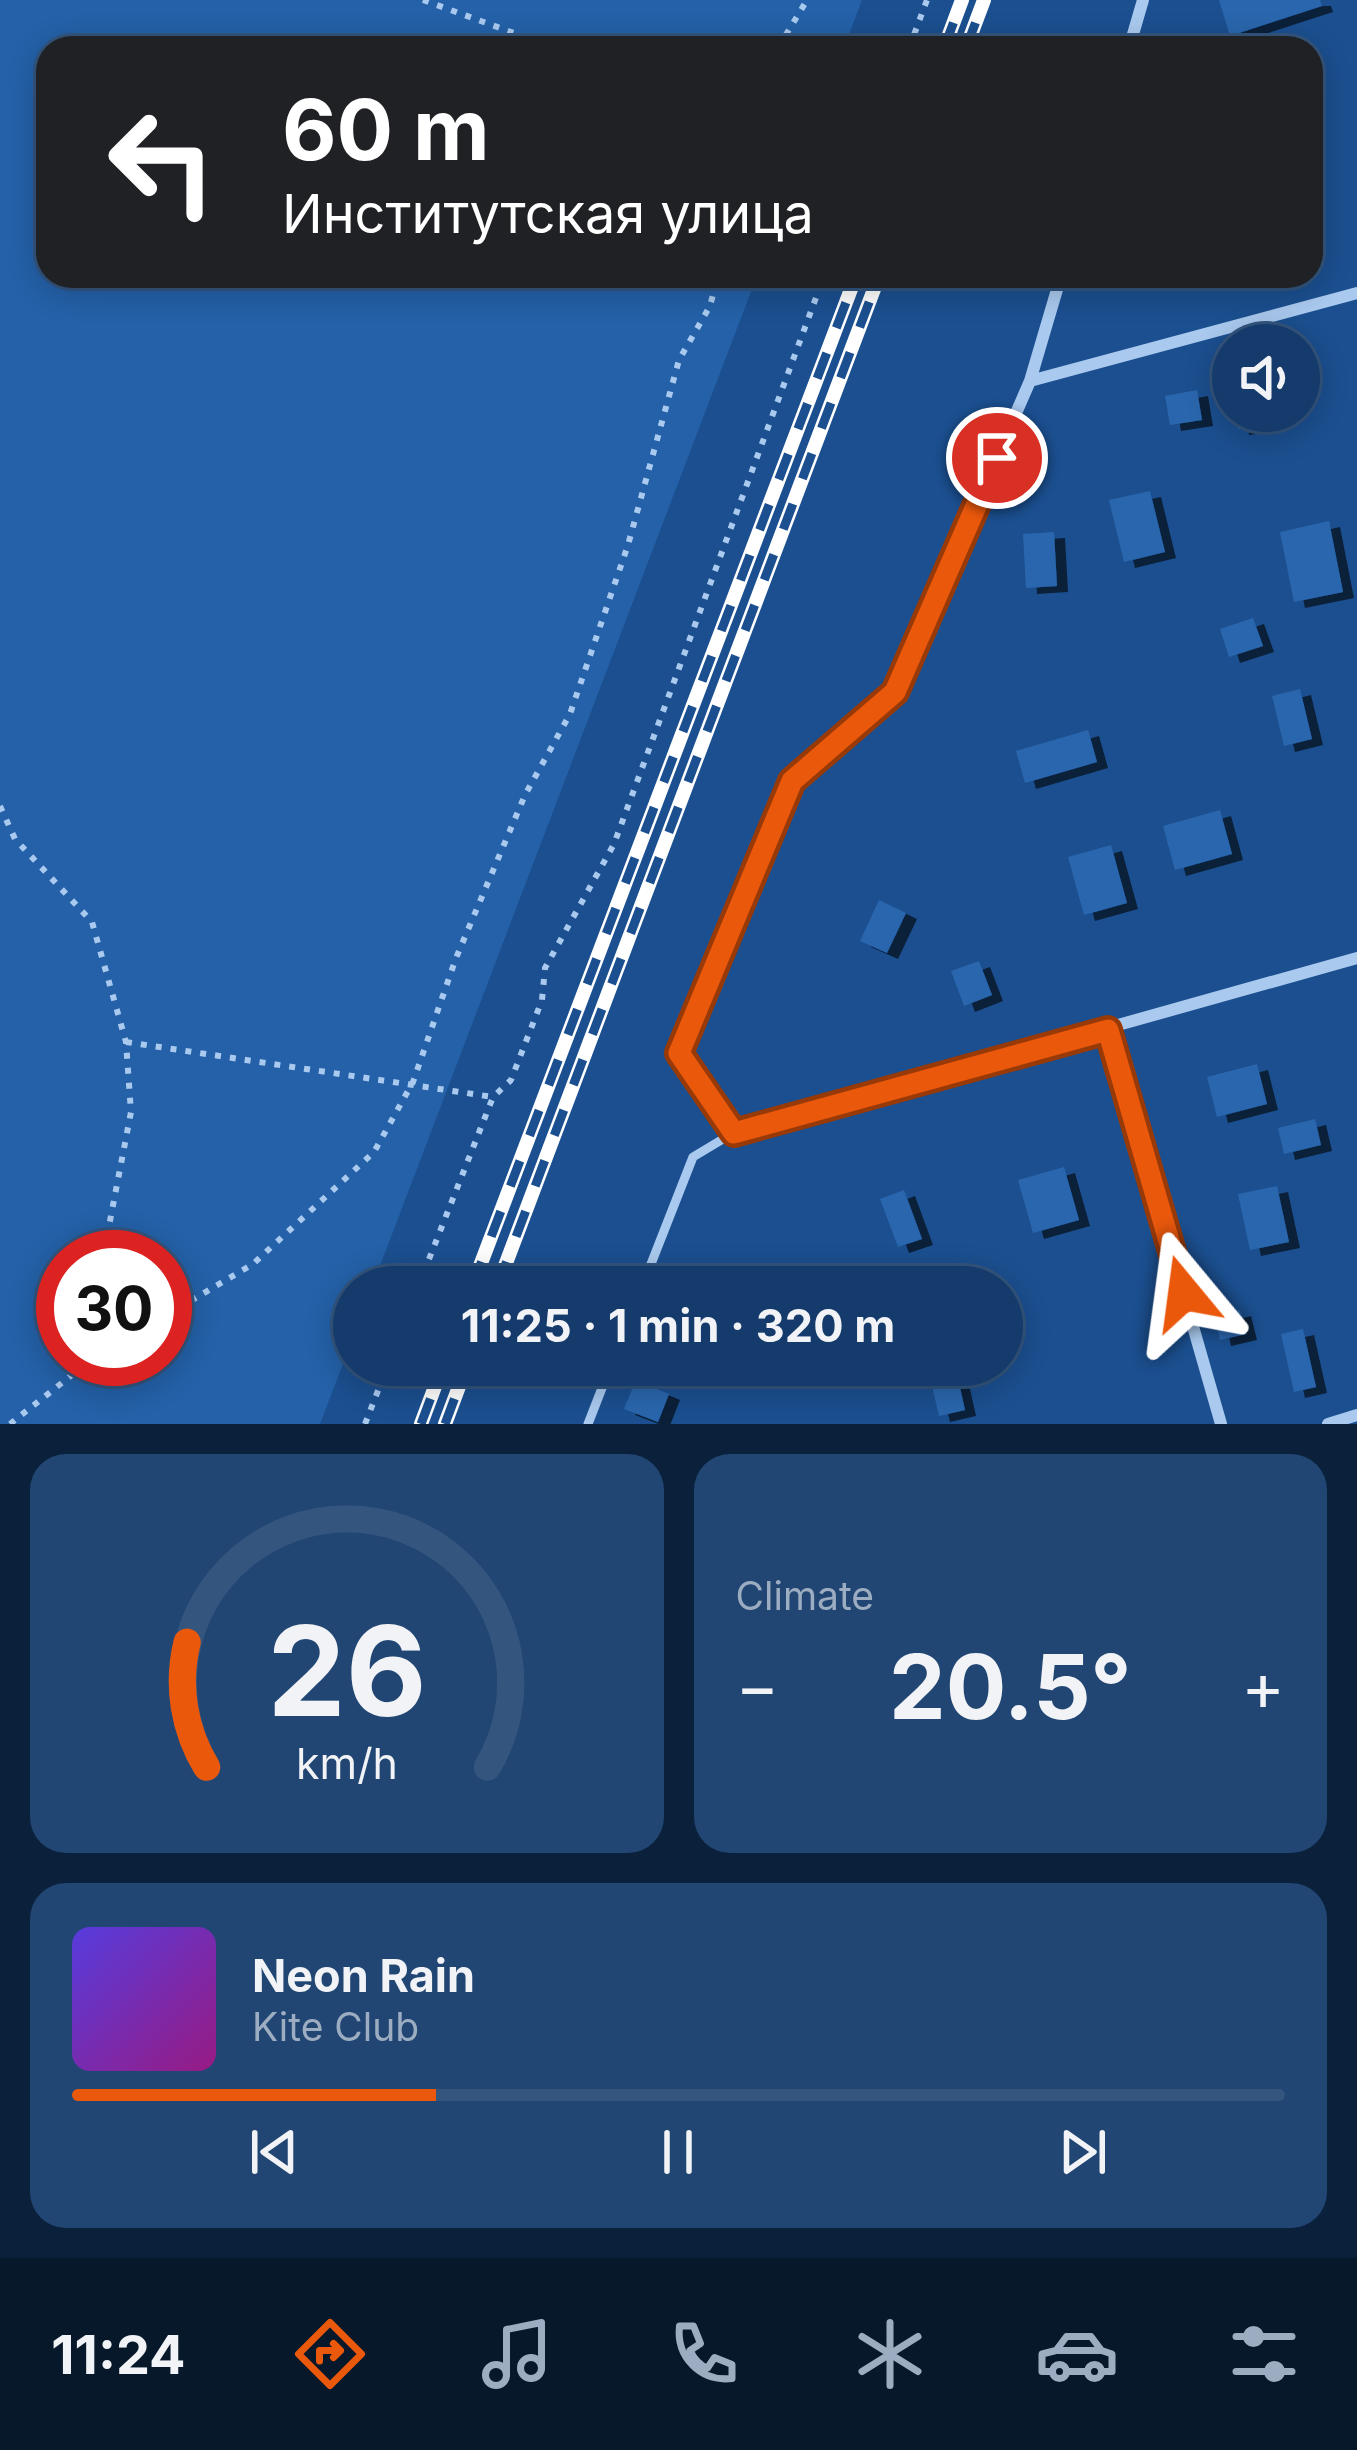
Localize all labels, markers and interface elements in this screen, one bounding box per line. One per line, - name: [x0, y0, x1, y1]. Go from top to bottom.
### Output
- text: 60 m: [282, 79, 490, 180]
- icon: left: [84, 84, 240, 240]
- text: Институтская улица: [282, 181, 814, 246]
- map controls: [1212, 324, 1320, 432]
- button: sound: [1212, 324, 1320, 432]
- pin: [946, 407, 1048, 509]
- icon: arrive: [964, 425, 1030, 491]
- speed limit sign: 30: [36, 1230, 192, 1386]
- position arrow: [1121, 1230, 1247, 1356]
- text: 11:25 · 1 min · 320 m: [461, 1298, 895, 1353]
- text: Climate: [736, 1572, 874, 1619]
- text: 26: [267, 1595, 427, 1746]
- text: 20.5°: [889, 1632, 1132, 1741]
- text: −: [736, 1646, 779, 1726]
- text: +: [1241, 1646, 1285, 1726]
- text: km/h: [296, 1736, 398, 1788]
- text: Neon Rain: [252, 1948, 475, 2003]
- text: Kite Club: [252, 2003, 419, 2050]
- icon: previous: [241, 2119, 307, 2185]
- icon: pause: [645, 2119, 711, 2185]
- icon: next: [1050, 2119, 1116, 2185]
- icon: directions: [288, 2312, 372, 2396]
- icon: music: [475, 2312, 559, 2396]
- icon: phone: [662, 2312, 746, 2396]
- icon: climate: [848, 2312, 932, 2396]
- icon: car: [1035, 2312, 1119, 2396]
- icon: filters: [1222, 2312, 1306, 2396]
- text: 11:24: [51, 2322, 186, 2387]

